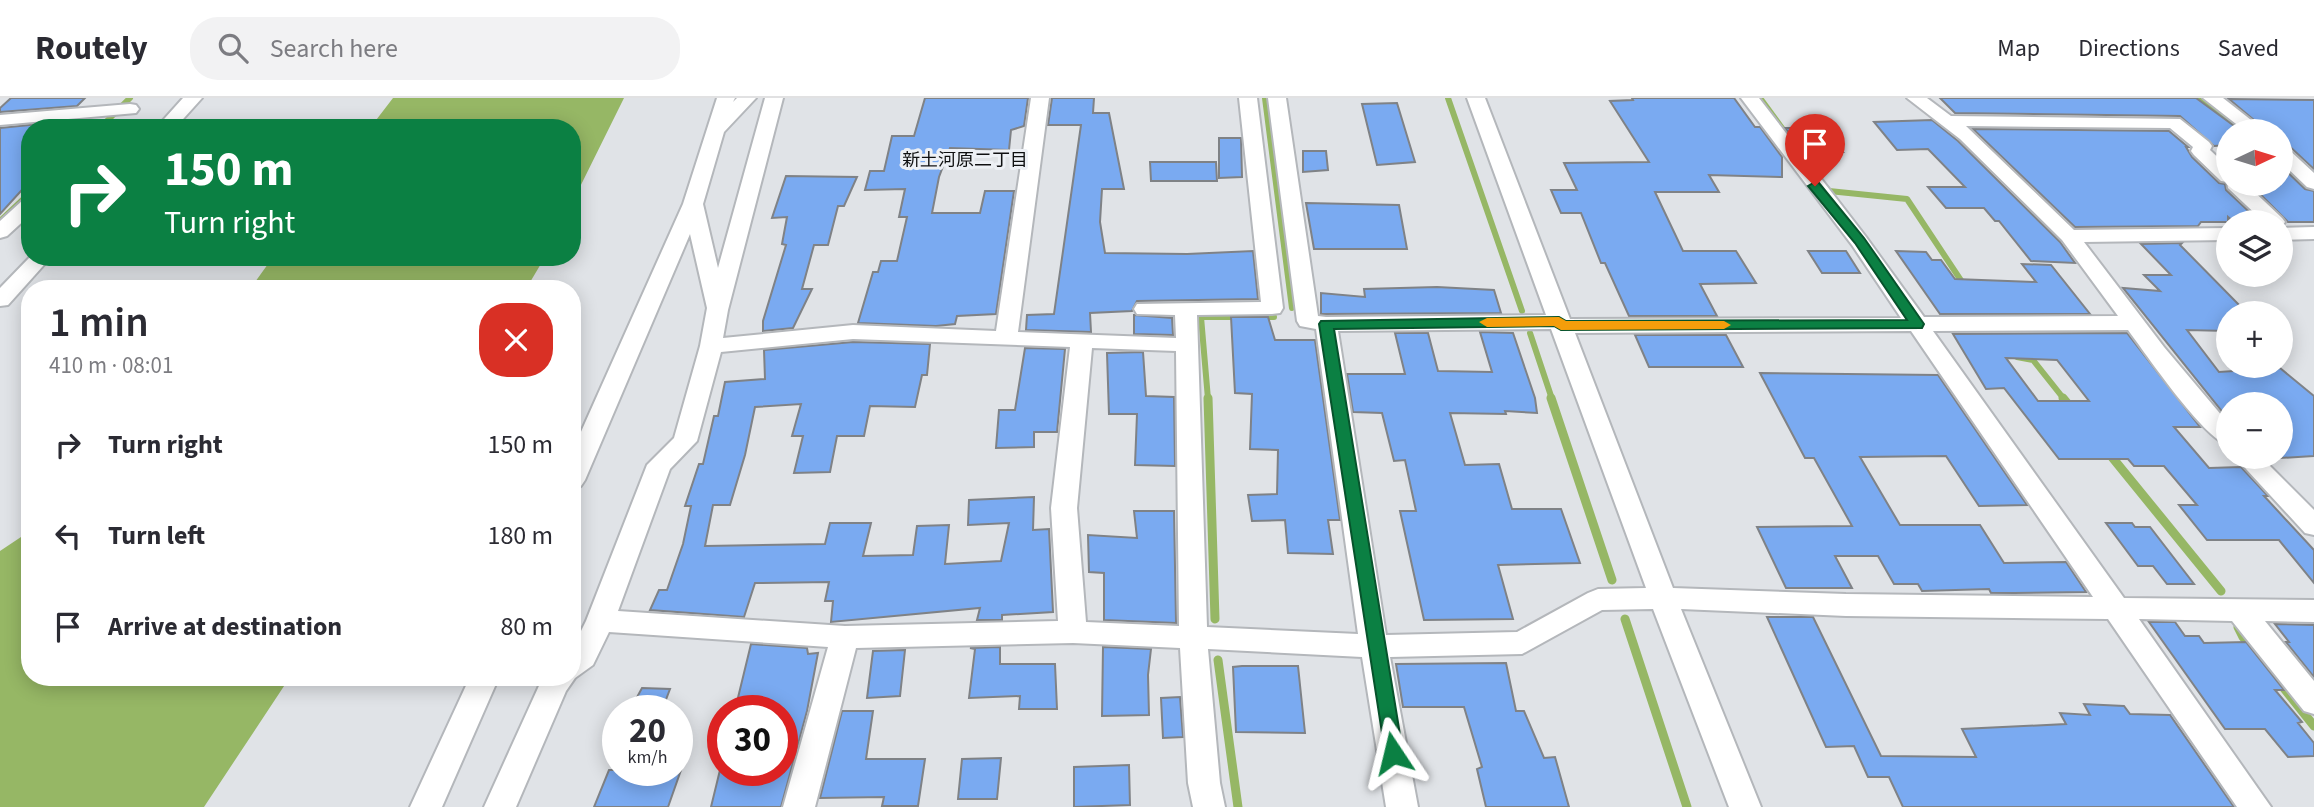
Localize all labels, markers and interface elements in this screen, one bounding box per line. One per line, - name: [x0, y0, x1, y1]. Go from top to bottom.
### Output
- search box: [190, 17, 680, 80]
- text: Routely: [35, 25, 148, 72]
- icon: search: [214, 29, 252, 67]
- text: Search here: [270, 30, 398, 67]
- text: Map: [1997, 31, 2040, 66]
- text: Directions: [2078, 31, 2180, 66]
- text: Saved: [2218, 31, 2279, 66]
- pin: [1785, 114, 1845, 186]
- north arrow: [2216, 119, 2292, 196]
- map controls: [2216, 119, 2293, 469]
- icon: arrive: [1796, 125, 1834, 163]
- text: 150 m: [164, 135, 293, 205]
- icon: right: [49, 147, 140, 238]
- district label: 新土河原二丁目: [902, 148, 1028, 173]
- text: Turn right: [164, 200, 295, 246]
- button: layers: [2216, 210, 2293, 287]
- text: 1 min: [49, 293, 149, 353]
- button: +: [2216, 301, 2293, 378]
- button: close: [479, 303, 553, 377]
- text: 410 m · 08:01: [49, 349, 173, 382]
- button: −: [2216, 392, 2293, 469]
- icon: right: [49, 426, 87, 464]
- text: Turn right: [108, 426, 223, 463]
- text: 150 m: [487, 426, 553, 463]
- icon: left: [49, 517, 87, 555]
- text: Turn left: [108, 517, 205, 554]
- text: 180 m: [487, 517, 553, 554]
- icon: arrive: [49, 608, 87, 646]
- text: Arrive at destination: [108, 608, 342, 645]
- text: 80 m: [500, 608, 553, 645]
- speed limit sign: 30: [707, 695, 798, 786]
- text: 20: [629, 706, 666, 756]
- position arrow: [1356, 716, 1430, 790]
- text: km/h: [628, 745, 667, 770]

